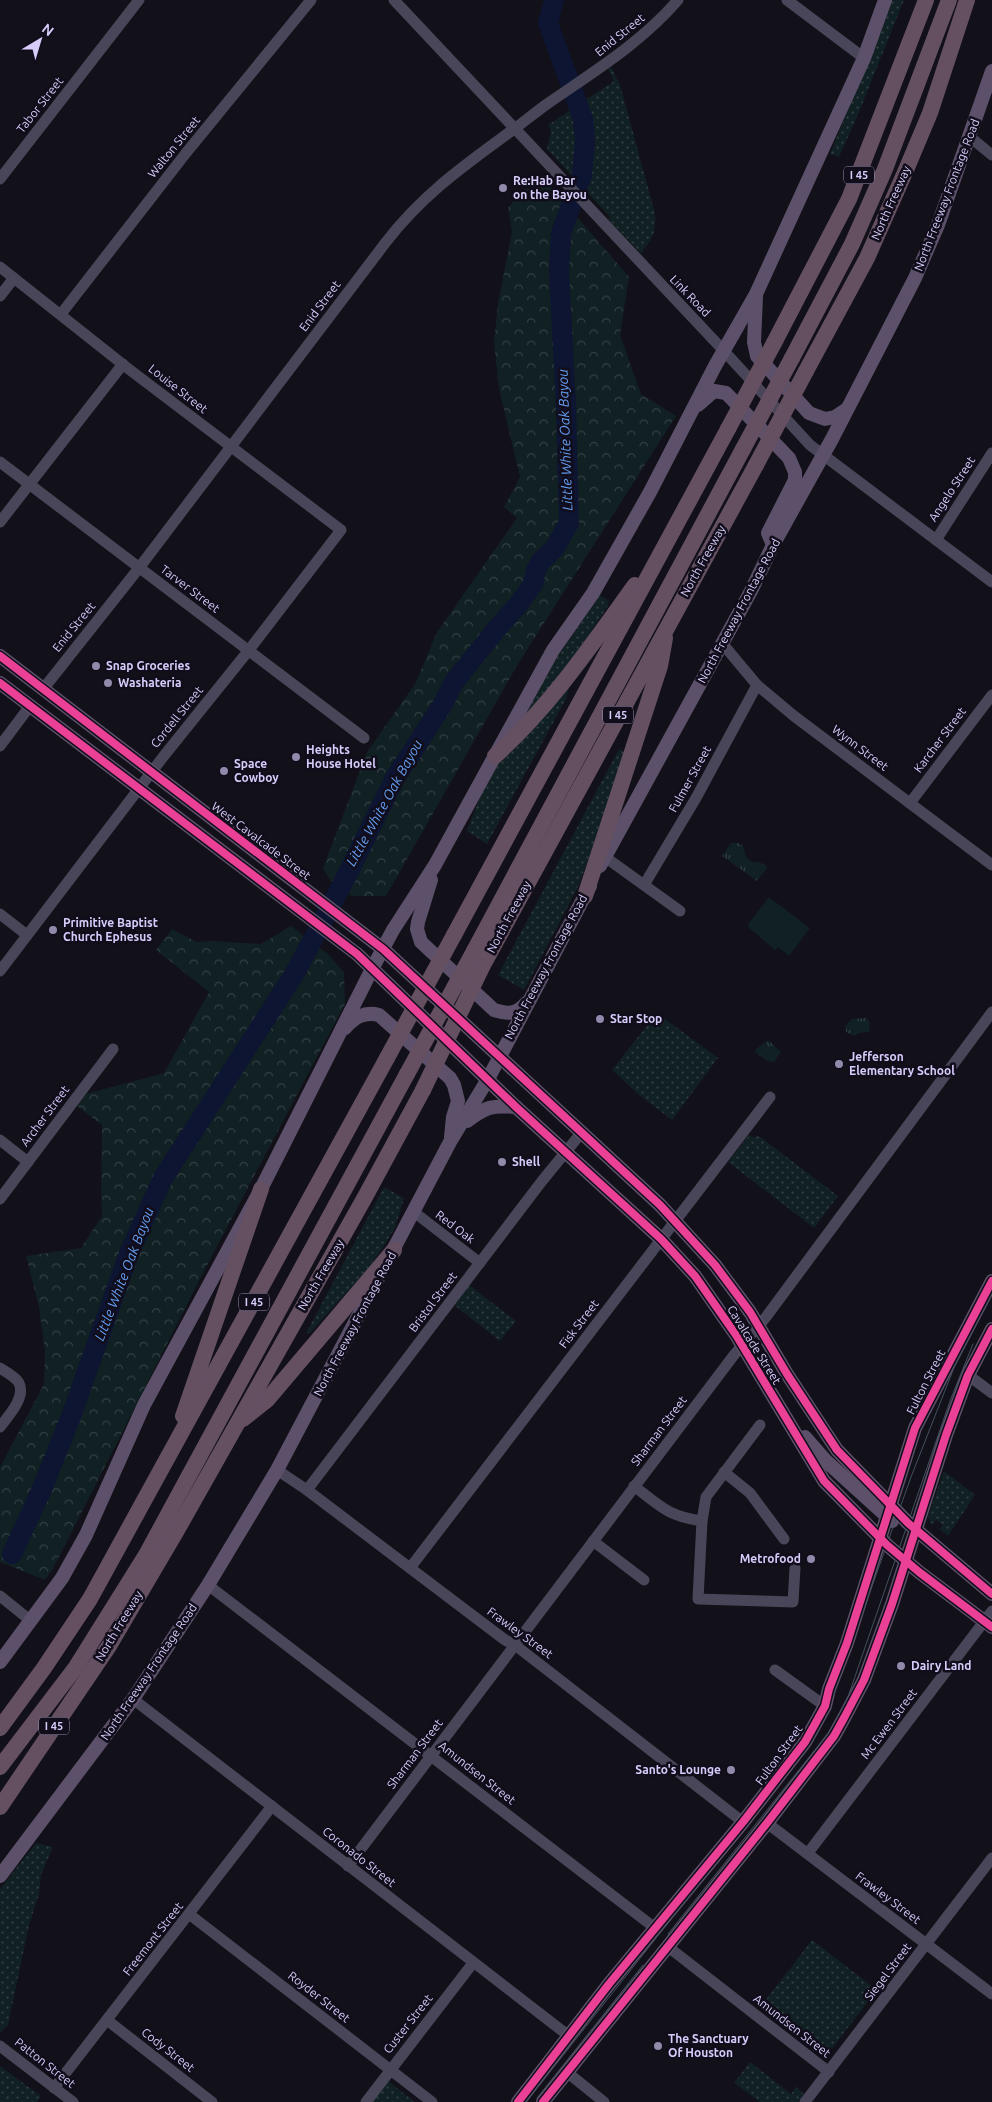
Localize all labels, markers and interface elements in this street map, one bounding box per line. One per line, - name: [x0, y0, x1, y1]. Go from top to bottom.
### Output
- street label: Enid Street: [592, 11, 647, 58]
- north arrow: [15, 15, 65, 65]
- text: N: [39, 20, 57, 39]
- street label: Tabor Street: [14, 74, 66, 135]
- street label: Walton Street: [145, 113, 202, 180]
- street label: North Freeway Frontage Road: [911, 117, 982, 273]
- street label: North Freeway: [868, 164, 913, 242]
- road number: I 45: [844, 166, 874, 184]
- place label: Re:Hab Bar on the Bayou: [513, 174, 587, 201]
- marker: Re:Hab Bar on the Bayou: [497, 182, 509, 194]
- street label: Link Road: [667, 272, 713, 319]
- street label: Enid Street: [296, 278, 343, 333]
- street label: Louise Street: [146, 362, 210, 416]
- water label: Little White Oak Bayou: [555, 369, 575, 511]
- street label: Angelo Street: [926, 454, 977, 524]
- street label: North Freeway: [678, 523, 728, 599]
- street label: North Freeway Frontage Road: [695, 536, 782, 685]
- street label: Tarver Street: [158, 562, 223, 615]
- street label: Enid Street: [50, 599, 98, 654]
- place label: Snap Groceries: [106, 659, 191, 672]
- marker: Snap Groceries: [90, 660, 102, 672]
- place label: Washateria: [118, 676, 181, 689]
- marker: Washateria: [102, 677, 114, 689]
- street label: Cordell Street: [148, 683, 205, 750]
- street label: Karcher Street: [911, 704, 968, 775]
- road number: I 45: [603, 706, 633, 724]
- street label: Wynn Street: [830, 722, 891, 773]
- water label: Little White Oak Bayou: [343, 737, 426, 869]
- place label: Heights House Hotel: [306, 743, 376, 770]
- street label: Fulmer Street: [666, 743, 713, 814]
- marker: Heights House Hotel: [290, 751, 302, 763]
- place label: Space Cowboy: [234, 757, 279, 784]
- marker: Space Cowboy: [218, 765, 230, 777]
- street label: West Cavalcade Street: [209, 799, 314, 882]
- street label: North Freeway: [484, 878, 533, 955]
- street label: North Freeway Frontage Road: [502, 892, 589, 1041]
- place label: Primitive Baptist Church Ephesus: [63, 916, 158, 943]
- marker: Primitive Baptist Church Ephesus: [47, 924, 59, 936]
- place label: Star Stop: [610, 1012, 662, 1025]
- marker: Star Stop: [594, 1013, 606, 1025]
- place label: Jefferson Elementary School: [849, 1050, 955, 1077]
- marker: Jefferson Elementary School: [833, 1058, 845, 1070]
- street label: Archer Street: [18, 1083, 72, 1148]
- place label: Shell: [512, 1155, 540, 1168]
- marker: Shell: [496, 1156, 508, 1168]
- water label: Little White Oak Bayou: [91, 1205, 157, 1343]
- street label: Red Oak: [433, 1208, 477, 1245]
- street label: North Freeway: [295, 1237, 346, 1312]
- street label: North Freeway Frontage Road: [311, 1249, 398, 1398]
- street label: Bristol Street: [406, 1269, 459, 1334]
- road number: I 45: [239, 1294, 269, 1310]
- street label: Fisk Street: [556, 1297, 601, 1350]
- street label: Cavalcade Street: [725, 1303, 784, 1387]
- street label: Fulton Street: [904, 1347, 948, 1416]
- street label: Sharman Street: [628, 1393, 689, 1468]
- place label: Metrofood: [740, 1552, 801, 1565]
- marker: Metrofood: [805, 1553, 817, 1565]
- street label: North Freeway: [93, 1588, 145, 1663]
- street label: North Freeway Frontage Road: [98, 1601, 199, 1742]
- street label: Frawley Street: [485, 1604, 556, 1661]
- place label: Dairy Land: [911, 1659, 972, 1672]
- marker: Dairy Land: [895, 1660, 907, 1672]
- street label: Mc Ewen Street: [858, 1686, 919, 1761]
- street label: Sharman Street: [384, 1716, 445, 1791]
- road number: I 45: [39, 1718, 69, 1734]
- street label: Fulton Street: [752, 1722, 805, 1787]
- street label: Amundsen Street: [436, 1739, 518, 1807]
- place label: Santo's Lounge: [635, 1763, 721, 1776]
- marker: Santo's Lounge: [725, 1764, 737, 1776]
- street label: Coronado Street: [320, 1824, 399, 1889]
- street label: Frawley Street: [853, 1869, 924, 1926]
- street label: Freemont Street: [120, 1899, 185, 1978]
- street label: Siegel Street: [862, 1940, 914, 2003]
- street label: Royder Street: [286, 1969, 353, 2025]
- street label: Custer Street: [380, 1991, 435, 2056]
- street label: Amundsen Street: [751, 1992, 833, 2060]
- street label: Cody Street: [139, 2025, 198, 2074]
- place label: The Sanctuary Of Houston: [668, 2032, 749, 2059]
- street label: Patton Street: [13, 2035, 78, 2090]
- marker: The Sanctuary Of Houston: [652, 2040, 664, 2052]

